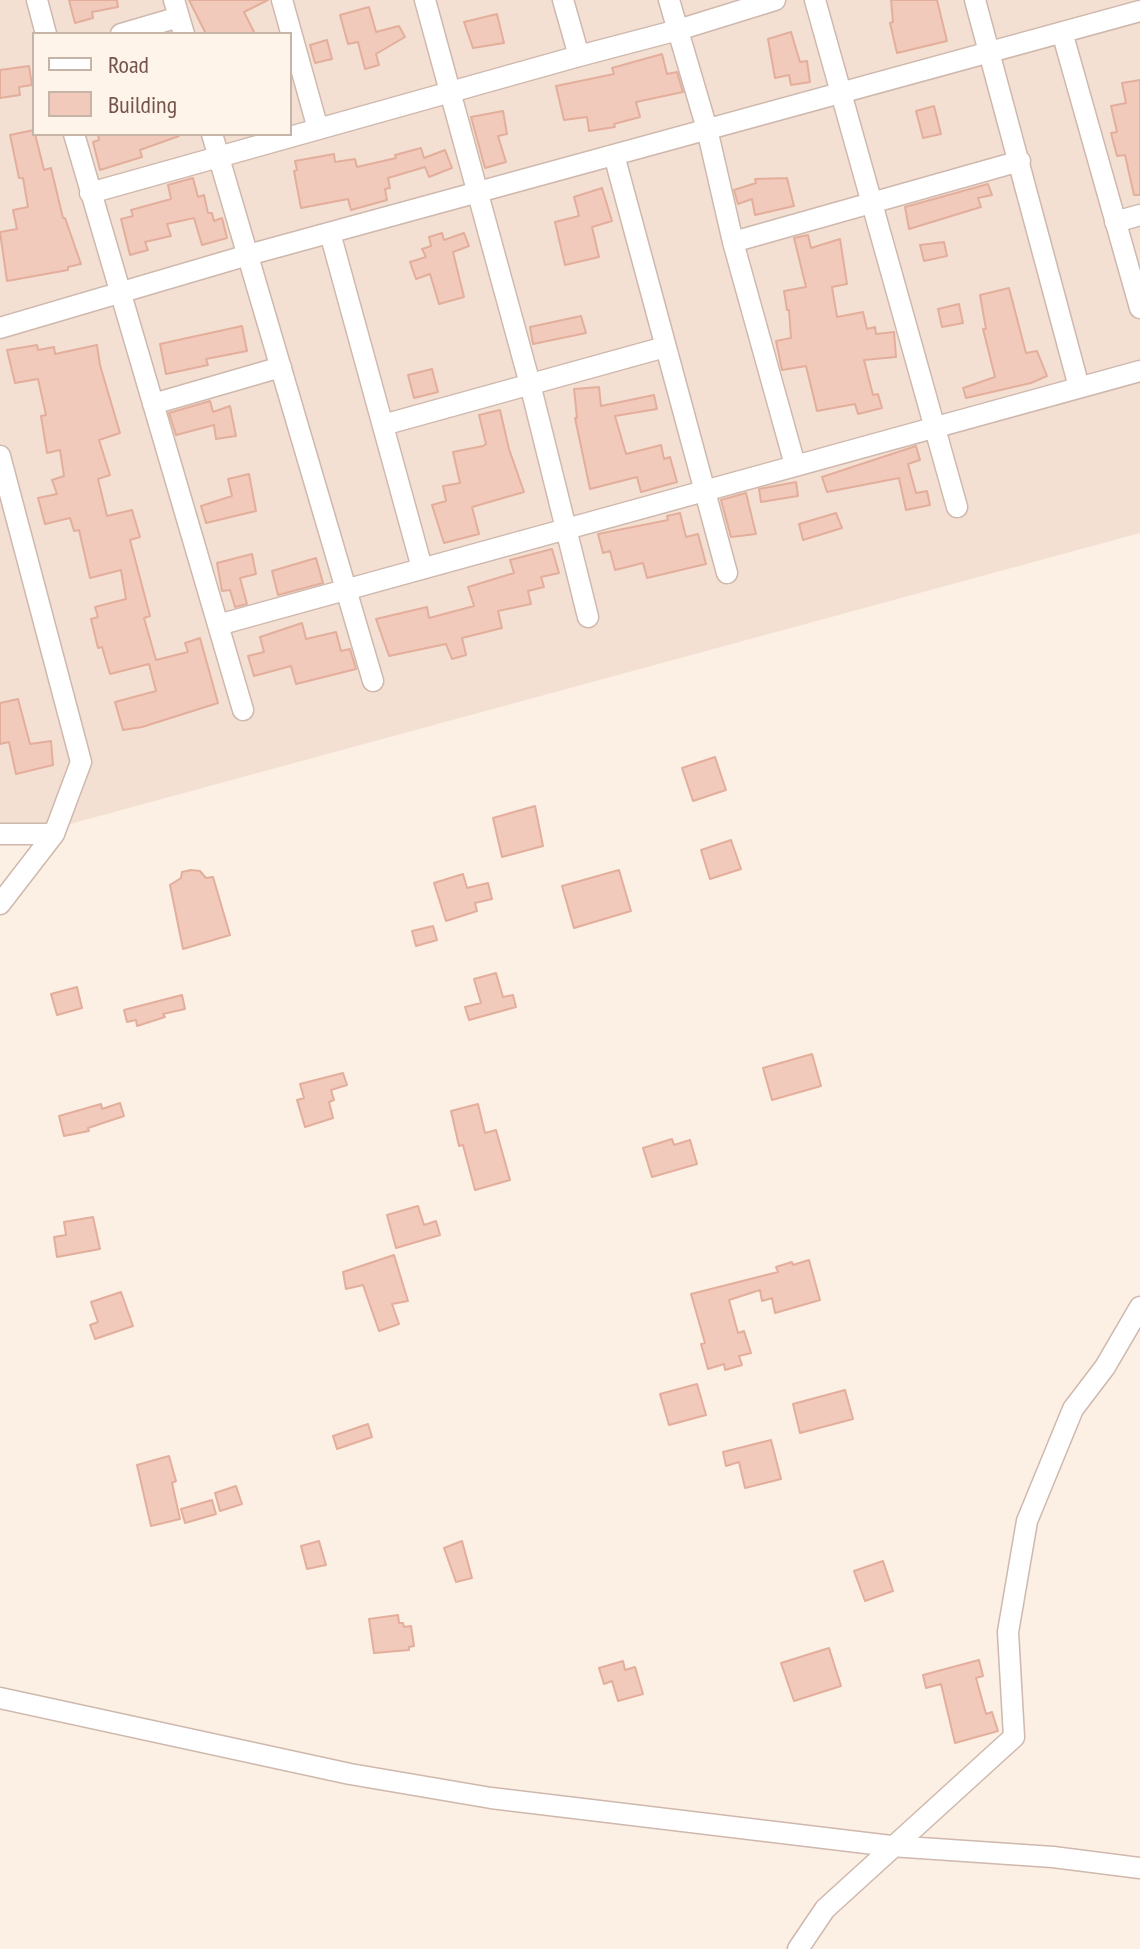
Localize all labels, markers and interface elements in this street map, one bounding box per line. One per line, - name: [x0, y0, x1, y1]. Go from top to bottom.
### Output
- legend: [32, 32, 292, 136]
- text: Road: [108, 49, 149, 80]
- text: Building: [108, 89, 177, 120]

